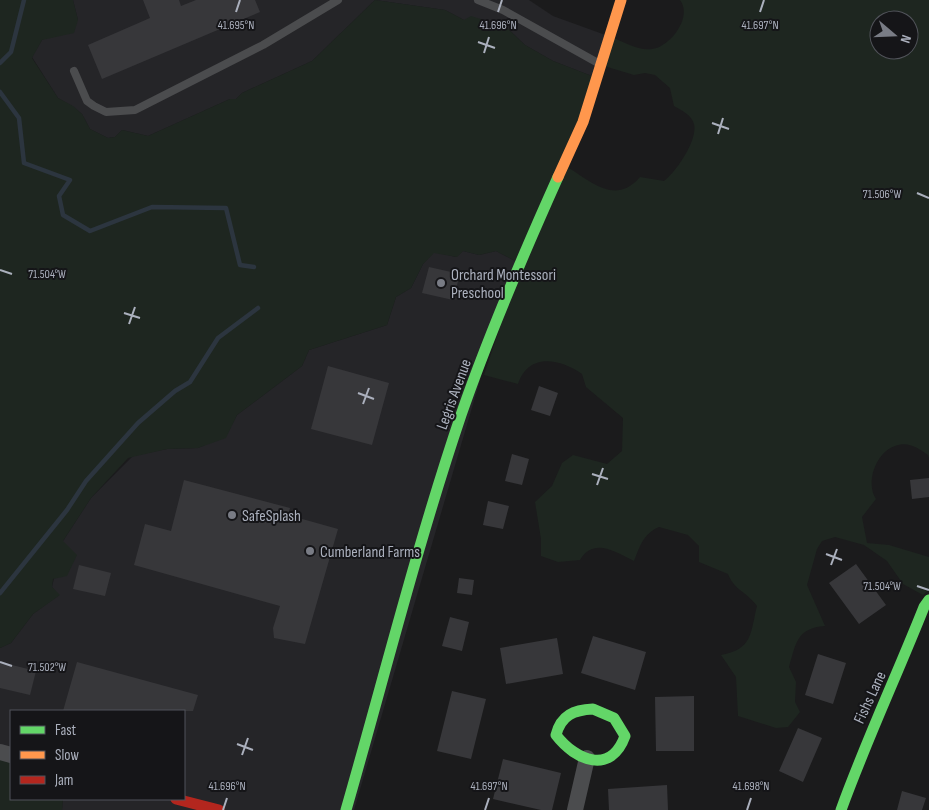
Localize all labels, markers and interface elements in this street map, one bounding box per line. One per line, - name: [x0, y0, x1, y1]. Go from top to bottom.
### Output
- north arrow: [869, 10, 919, 60]
- text: 41.695°N: [218, 18, 254, 33]
- text: 41.696°N: [479, 18, 517, 33]
- text: 41.697°N: [741, 18, 779, 33]
- text: N: [897, 33, 915, 45]
- text: 71.506°W: [863, 187, 901, 202]
- place label: Orchard Montessori Preschool: [451, 266, 556, 303]
- text: 71.504°W: [28, 267, 66, 282]
- marker: Orchard Montessori Preschool: [435, 277, 447, 289]
- street label: Legris Avenue: [433, 357, 476, 432]
- place label: SafeSplash: [242, 507, 301, 526]
- marker: SafeSplash: [226, 509, 238, 521]
- place label: Cumberland Farms: [320, 543, 420, 562]
- marker: Cumberland Farms: [304, 545, 316, 557]
- text: 71.504°W: [863, 579, 901, 594]
- text: 71.502°W: [28, 660, 66, 675]
- street label: Fishs Lane: [850, 668, 891, 727]
- legend: [10, 710, 185, 800]
- text: Fast: [55, 721, 77, 740]
- text: Slow: [55, 746, 79, 765]
- text: Jam: [54, 771, 73, 790]
- text: 41.696°N: [208, 779, 246, 794]
- text: 41.697°N: [470, 779, 508, 794]
- text: 41.698°N: [733, 779, 769, 794]

